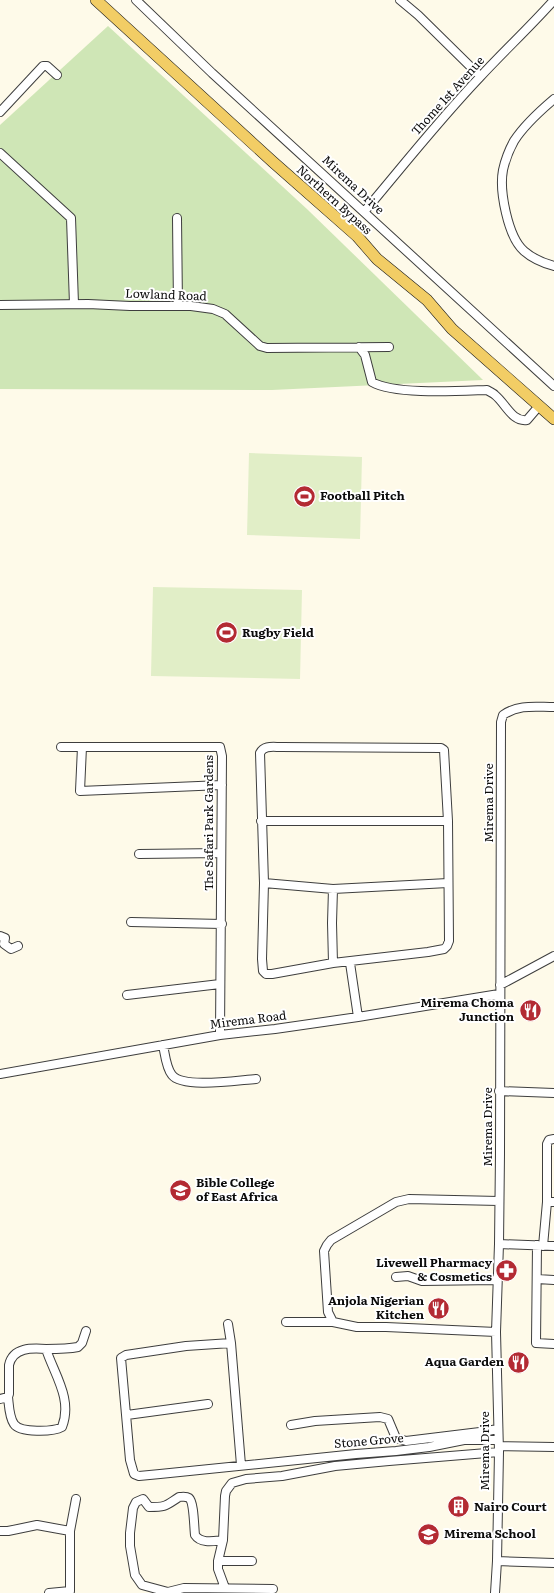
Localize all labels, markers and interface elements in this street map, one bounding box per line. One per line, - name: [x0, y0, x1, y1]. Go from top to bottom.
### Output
- street label: Thome 1st Avenue: [407, 52, 488, 139]
- street label: Mirema Drive: [318, 151, 389, 218]
- street label: Northern Bypass: [293, 160, 377, 238]
- street label: Lowland Road: [125, 284, 208, 304]
- sports icon: Football Pitch: [291, 483, 317, 509]
- place label: Football Pitch: [320, 486, 405, 504]
- sports icon: Rugby Field: [213, 620, 239, 646]
- place label: Rugby Field: [242, 623, 314, 641]
- street label: The Safari Park Gardens: [199, 754, 217, 891]
- street label: Mirema Drive: [479, 763, 497, 843]
- place label: Mirema Choma Junction: [421, 993, 515, 1025]
- restaurant icon: Mirema Choma Junction: [517, 997, 543, 1023]
- street label: Mirema Road: [208, 1005, 288, 1033]
- street label: Mirema Drive: [478, 1087, 496, 1167]
- place label: Bible College of East Africa: [196, 1173, 278, 1205]
- school or university icon: Bible College of East Africa: [167, 1177, 193, 1203]
- place label: Livewell Pharmacy & Cosmetics: [376, 1253, 493, 1285]
- pharmacy icon: Livewell Pharmacy & Cosmetics: [494, 1257, 520, 1283]
- place label: Anjola Nigerian Kitchen: [328, 1291, 425, 1323]
- restaurant icon: Anjola Nigerian Kitchen: [426, 1295, 452, 1321]
- restaurant icon: Aqua Garden: [506, 1349, 532, 1375]
- place label: Aqua Garden: [425, 1352, 505, 1370]
- street label: Mirema Drive: [475, 1411, 493, 1491]
- street label: Stone Grove: [333, 1428, 404, 1452]
- building icon: Nairo Court: [445, 1494, 471, 1520]
- place label: Nairo Court: [474, 1497, 548, 1515]
- school or university icon: Mirema School: [416, 1521, 442, 1547]
- place label: Mirema School: [444, 1524, 536, 1542]

